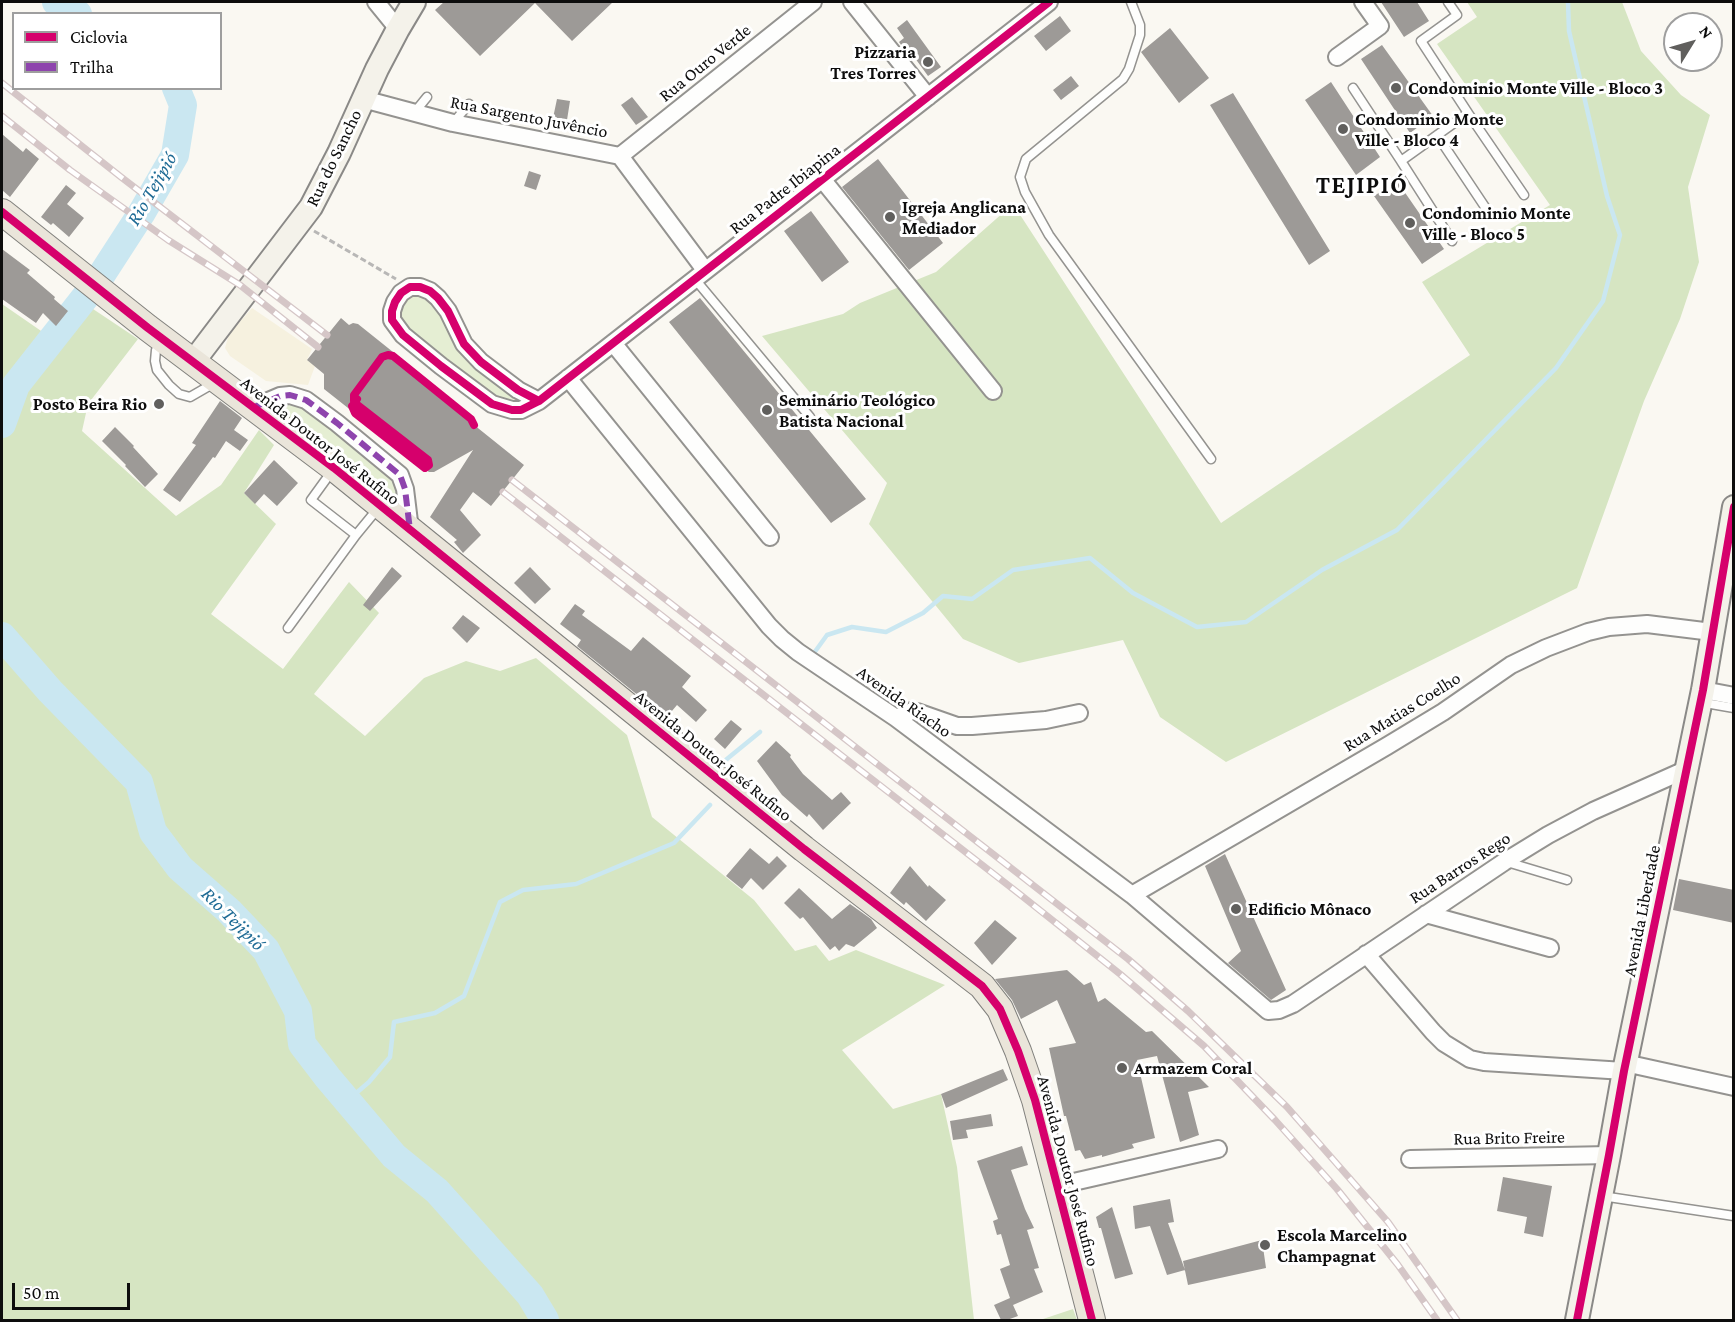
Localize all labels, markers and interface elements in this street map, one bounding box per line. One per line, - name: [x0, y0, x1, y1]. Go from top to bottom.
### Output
- legend: [12, 12, 222, 90]
- north arrow: [1663, 12, 1723, 72]
- street label: Rua Ouro Verde: [655, 19, 755, 107]
- text: N: [1696, 23, 1716, 42]
- text: Ciclovia: [70, 27, 128, 47]
- place label: Pizzaria Tres Torres: [830, 41, 916, 84]
- marker: Pizzaria Tres Torres: [921, 55, 935, 69]
- text: Trilha: [70, 57, 114, 77]
- place label: Condominio Monte Ville - Bloco 3: [1408, 77, 1663, 99]
- marker: Condominio Monte Ville - Bloco 3: [1389, 81, 1403, 95]
- street label: Rua Sargento Juvêncio: [448, 91, 610, 143]
- street label: Rua do Sancho: [301, 106, 367, 210]
- place label: Condominio Monte Ville - Bloco 4: [1355, 108, 1504, 150]
- marker: Condominio Monte Ville - Bloco 4: [1336, 122, 1350, 136]
- street label: Rua Padre Ibiapina: [725, 139, 845, 239]
- water label: Rio Tejipió: [122, 148, 182, 230]
- district label: TEJIPIÓ: [1316, 172, 1408, 200]
- place label: Igreja Anglicana Mediador: [902, 196, 1026, 238]
- place label: Condominio Monte Ville - Bloco 5: [1422, 202, 1571, 244]
- marker: Igreja Anglicana Mediador: [883, 210, 897, 224]
- marker: Condominio Monte Ville - Bloco 5: [1403, 216, 1417, 230]
- street label: Avenida Doutor José Rufino: [236, 372, 404, 510]
- place label: Seminário Teológico Batista Nacional: [779, 389, 935, 432]
- place label: Posto Beira Rio: [33, 393, 147, 415]
- marker: Posto Beira Rio: [152, 397, 166, 411]
- marker: Seminário Teológico Batista Nacional: [760, 403, 774, 417]
- street label: Avenida Riacho: [853, 661, 955, 743]
- street label: Rua Matias Coelho: [1339, 667, 1465, 757]
- street label: Avenida Doutor José Rufino: [630, 686, 796, 826]
- street label: Rua Barros Rego: [1405, 827, 1515, 909]
- street label: Avenida Liberdade: [1619, 843, 1665, 979]
- water label: Rio Tejipió: [196, 882, 270, 956]
- place label: Edificio Mônaco: [1248, 898, 1371, 920]
- marker: Edificio Mônaco: [1229, 902, 1243, 916]
- place label: Armazem Coral: [1134, 1057, 1252, 1079]
- marker: Armazem Coral: [1115, 1061, 1129, 1075]
- street label: Avenida Doutor José Rufino: [1032, 1073, 1104, 1269]
- street label: Rua Brito Freire: [1453, 1126, 1565, 1150]
- place label: Escola Marcelino Champagnat: [1277, 1224, 1407, 1266]
- marker: Escola Marcelino Champagnat: [1258, 1238, 1272, 1252]
- scale bar: [15, 1271, 134, 1309]
- text: 50 m: [23, 1283, 60, 1303]

